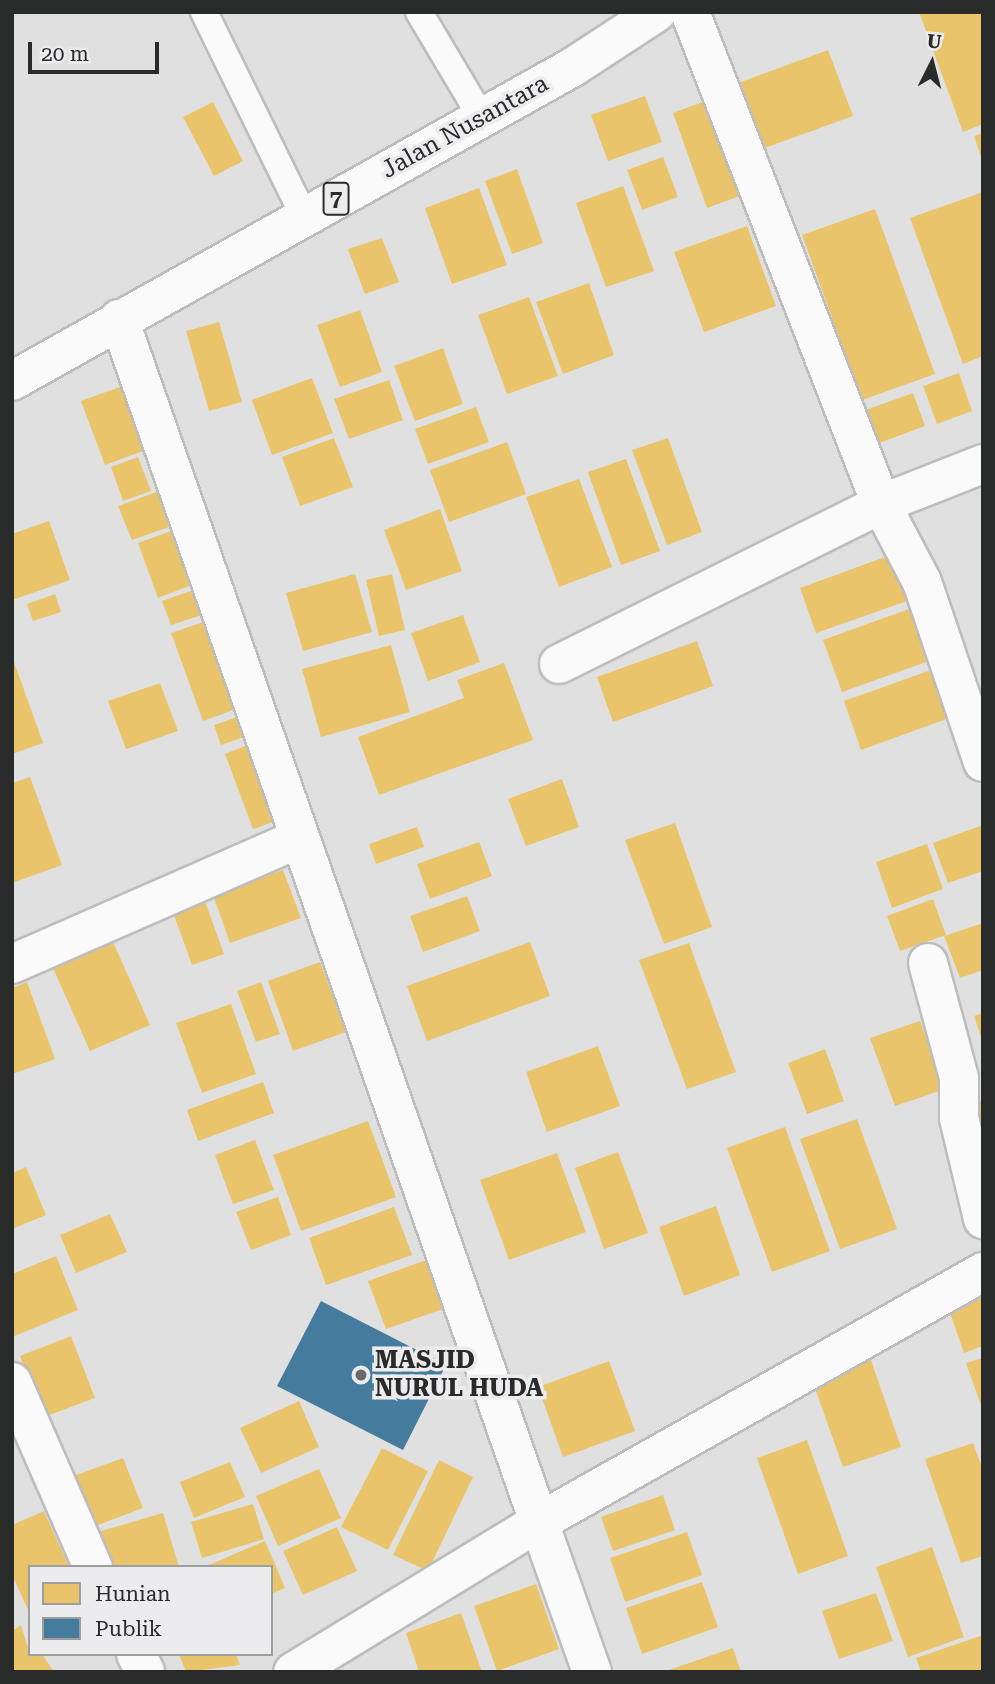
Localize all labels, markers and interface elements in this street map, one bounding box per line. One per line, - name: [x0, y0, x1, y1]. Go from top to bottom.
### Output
- scale bar: [32, 28, 163, 72]
- north arrow: [897, 28, 967, 98]
- text: U: [926, 29, 943, 54]
- text: 20 m: [41, 42, 89, 66]
- street label: Jalan Nusantara: [377, 69, 553, 185]
- road number: 7: [322, 180, 350, 218]
- place label: MASJID NURUL HUDA: [375, 1347, 543, 1403]
- marker: MASJID NURUL HUDA: [353, 1367, 369, 1383]
- legend: [28, 1565, 273, 1656]
- text: Hunian: [95, 1582, 171, 1606]
- text: Publik: [95, 1617, 162, 1641]

